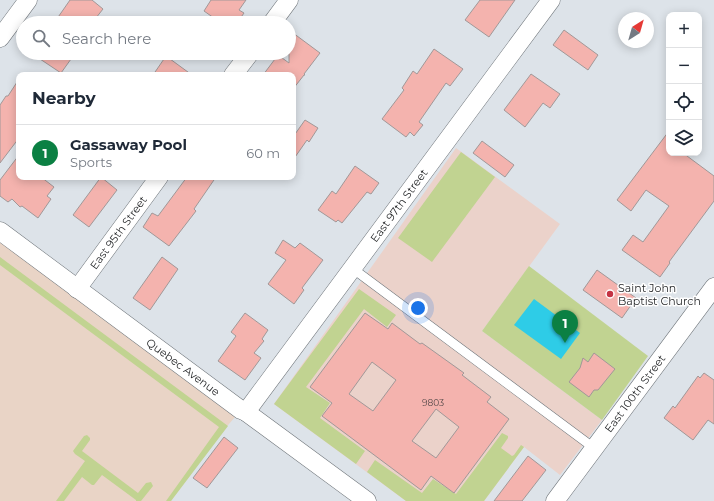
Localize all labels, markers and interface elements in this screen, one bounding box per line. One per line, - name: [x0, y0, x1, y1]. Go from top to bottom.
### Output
- north arrow: [618, 12, 654, 48]
- map controls: [666, 12, 702, 156]
- button: +: [666, 12, 702, 48]
- search box: [16, 16, 296, 60]
- icon: search: [30, 27, 52, 49]
- text: Search here: [62, 29, 151, 48]
- button: −: [666, 48, 702, 84]
- button: locate: [666, 84, 702, 120]
- text: Nearby: [32, 88, 96, 108]
- button: layers: [666, 120, 702, 156]
- text: Gassaway Pool: [70, 135, 187, 154]
- text: 1: [42, 145, 48, 161]
- text: 60 m: [246, 145, 280, 161]
- text: Sports: [70, 154, 112, 170]
- street label: East 97th Street: [367, 166, 431, 245]
- street label: East 95th Street: [87, 193, 150, 272]
- place label: Saint John Baptist Church: [618, 281, 701, 308]
- marker: Saint John Baptist Church: [605, 289, 615, 299]
- your location: [408, 298, 428, 318]
- pin: 1: [552, 310, 578, 343]
- street label: Quebec Avenue: [144, 335, 223, 399]
- street label: East 100th Street: [601, 351, 669, 435]
- house number: 9803: [422, 397, 444, 408]

